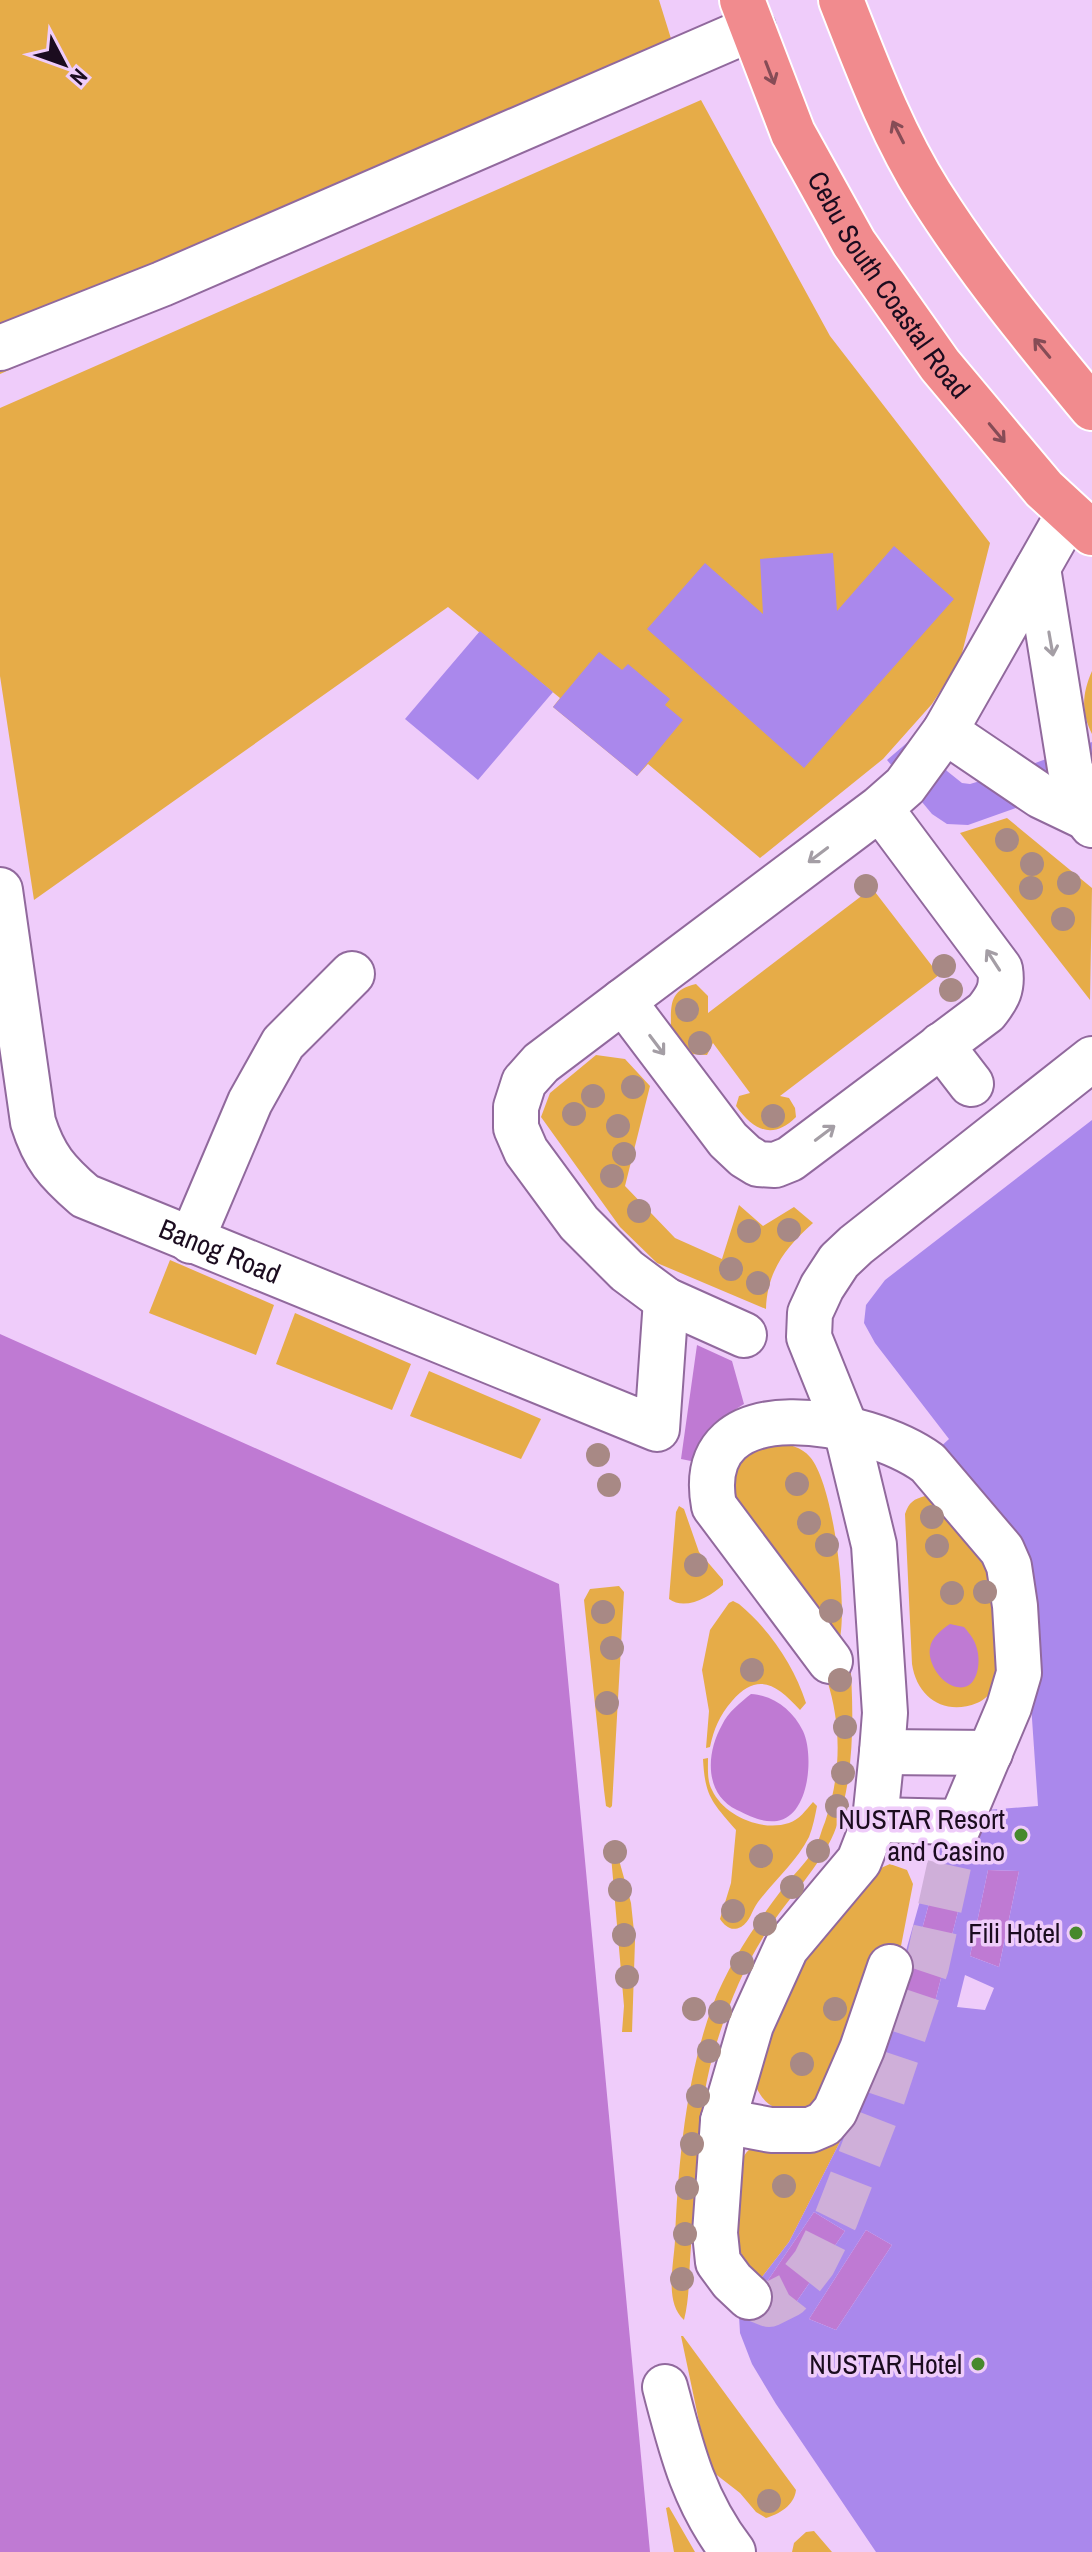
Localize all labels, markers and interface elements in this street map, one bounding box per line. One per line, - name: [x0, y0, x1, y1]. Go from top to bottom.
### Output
- north arrow: [24, 24, 104, 104]
- one-way arrow: [764, 60, 778, 85]
- text: N: [63, 62, 95, 92]
- one-way arrow: [889, 121, 905, 145]
- street label: Cebu South Coastal Road: [799, 164, 979, 406]
- one-way arrow: [1033, 338, 1051, 358]
- one-way arrow: [988, 422, 1006, 443]
- one-way arrow: [1044, 631, 1059, 657]
- one-way arrow: [808, 847, 829, 864]
- one-way arrow: [985, 950, 1002, 972]
- one-way arrow: [648, 1034, 665, 1055]
- one-way arrow: [814, 1124, 836, 1141]
- street label: Banog Road: [154, 1209, 286, 1293]
- place label: NUSTAR Resort and Casino: [838, 1800, 1005, 1870]
- marker: NUSTAR Resort and Casino: [1012, 1826, 1030, 1844]
- place label: Fili Hotel: [968, 1914, 1060, 1952]
- marker: Fili Hotel: [1067, 1924, 1085, 1942]
- place label: NUSTAR Hotel: [809, 2345, 962, 2383]
- marker: NUSTAR Hotel: [969, 2355, 987, 2373]

